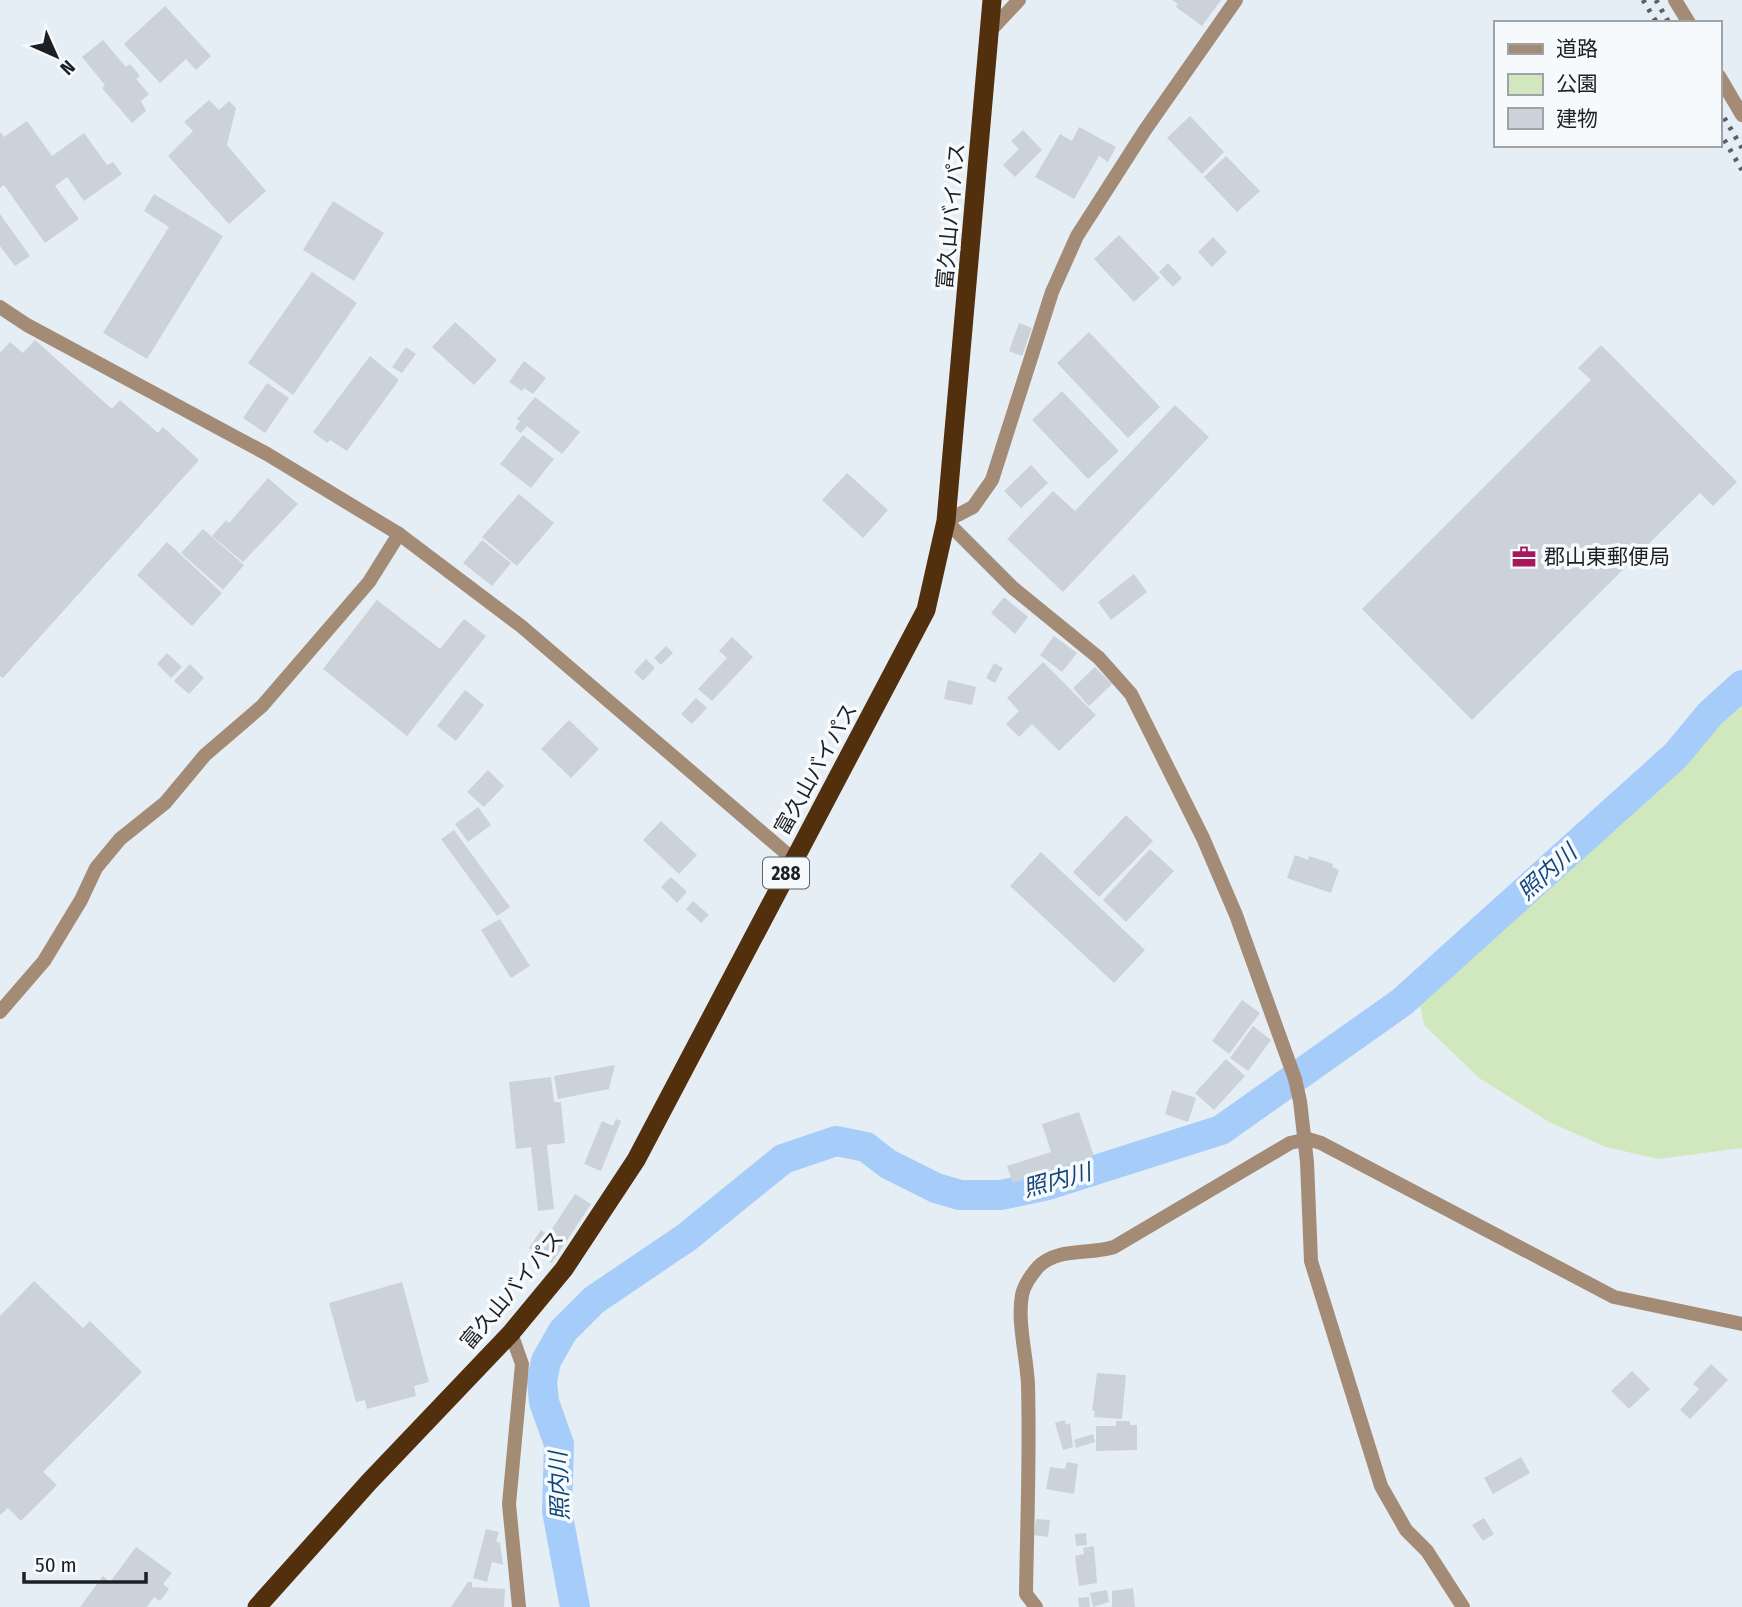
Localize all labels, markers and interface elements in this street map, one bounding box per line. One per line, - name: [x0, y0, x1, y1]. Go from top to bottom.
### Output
- north arrow: [21, 21, 91, 91]
- legend: [1494, 21, 1721, 147]
- text: 道路: [1556, 36, 1598, 62]
- text: N: [56, 56, 80, 80]
- text: 公園: [1556, 71, 1598, 97]
- text: 建物: [1556, 106, 1598, 132]
- street label: 富久山バイパス: [932, 142, 970, 290]
- office icon: 郡山東郵便局: [1510, 543, 1538, 571]
- place label: 郡山東郵便局: [1544, 544, 1670, 570]
- street label: 富久山バイパス: [769, 699, 863, 839]
- water label: 照内川: [1512, 837, 1584, 905]
- road number: 288: [763, 858, 809, 888]
- water label: 照内川: [1020, 1157, 1097, 1202]
- street label: 富久山バイパス: [455, 1225, 569, 1355]
- water label: 照内川: [544, 1448, 574, 1521]
- scale bar: [24, 1540, 147, 1584]
- text: 50 m: [35, 1552, 77, 1578]

